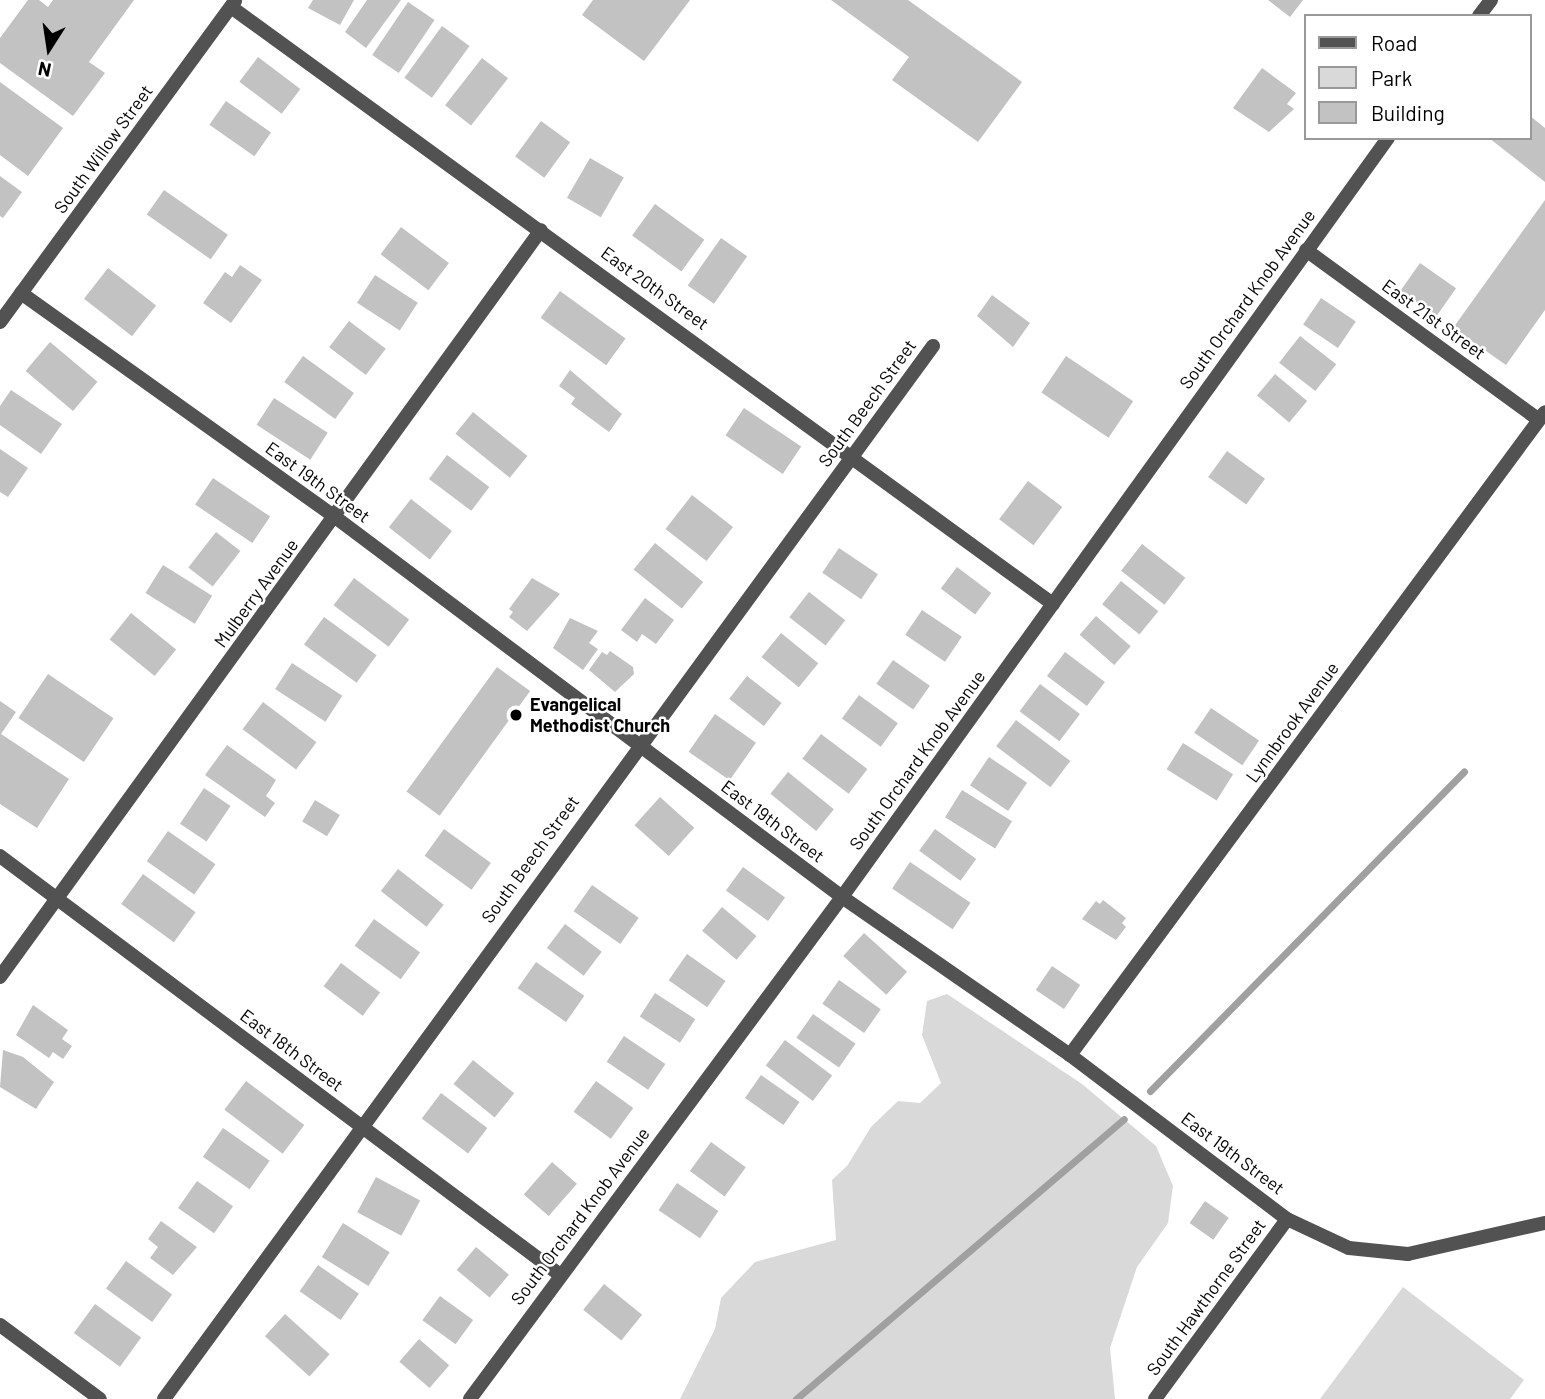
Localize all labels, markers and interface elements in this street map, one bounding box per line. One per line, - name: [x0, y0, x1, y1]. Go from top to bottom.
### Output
- north arrow: [14, 14, 84, 84]
- legend: [1304, 14, 1531, 140]
- text: Road: [1371, 30, 1417, 55]
- text: N: [36, 57, 53, 83]
- text: Park: [1371, 65, 1412, 90]
- street label: South Willow Street: [49, 80, 157, 218]
- text: Building: [1371, 100, 1445, 125]
- street label: South Orchard Knob Avenue: [1175, 205, 1319, 393]
- street label: East 20th Street: [597, 242, 713, 334]
- street label: East 21st Street: [1378, 274, 1490, 364]
- street label: South Beech Street: [814, 335, 920, 471]
- street label: East 19th Street: [262, 437, 374, 527]
- street label: Mulberry Avenue: [209, 535, 303, 651]
- street label: Lynnbrook Avenue: [1241, 658, 1343, 786]
- street label: South Orchard Knob Avenue: [845, 666, 989, 854]
- place label: Evangelical Methodist Church: [530, 694, 670, 736]
- marker: Evangelical Methodist Church: [508, 707, 524, 723]
- street label: East 19th Street: [717, 775, 829, 867]
- street label: South Beech Street: [477, 791, 583, 927]
- street label: East 18th Street: [236, 1004, 348, 1096]
- street label: East 19th Street: [1177, 1107, 1289, 1199]
- street label: South Orchard Knob Avenue: [506, 1123, 654, 1309]
- street label: South Hawthorne Street: [1142, 1215, 1270, 1379]

